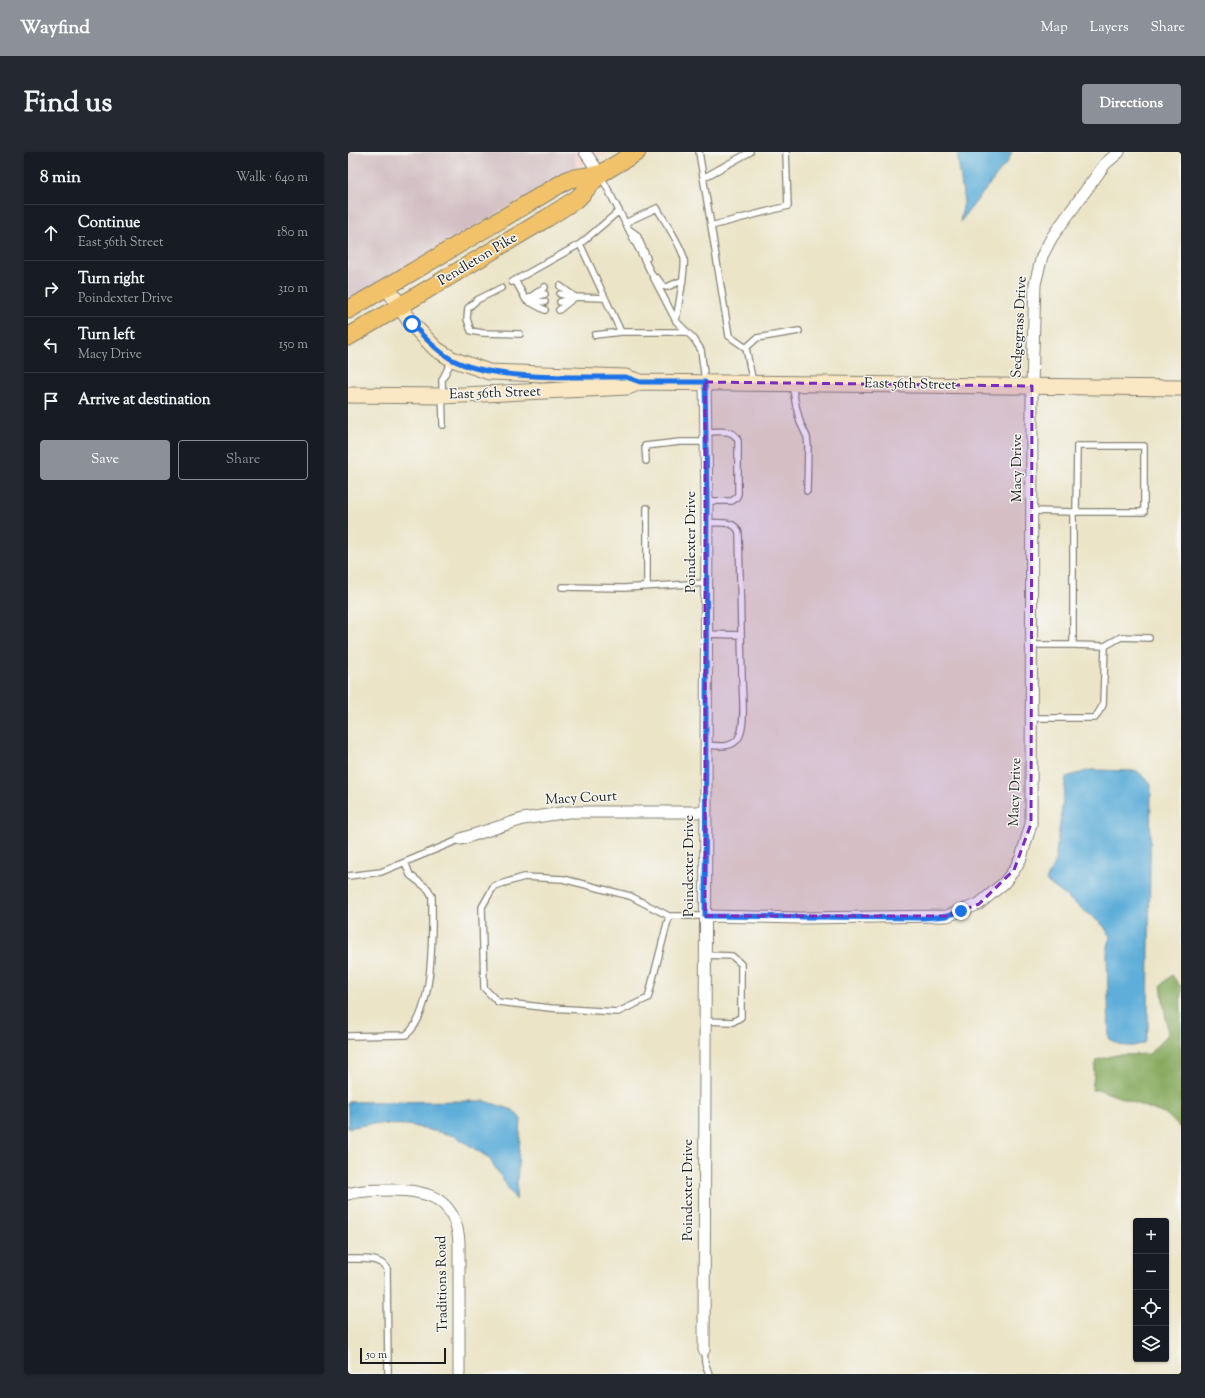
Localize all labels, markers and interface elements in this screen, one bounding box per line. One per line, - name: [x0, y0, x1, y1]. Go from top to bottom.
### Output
- text: Wayfind: [20, 15, 90, 42]
- text: Map: [1041, 18, 1068, 38]
- text: Layers: [1090, 18, 1128, 38]
- text: Share: [1150, 18, 1185, 38]
- text: Find us: [24, 84, 112, 124]
- button: Directions: [1082, 84, 1181, 124]
- text: 8 min: [40, 166, 81, 190]
- text: Walk · 640 m: [236, 169, 308, 187]
- text: Continue: [78, 213, 140, 234]
- icon: ahead: [40, 222, 62, 244]
- text: 180 m: [277, 224, 308, 242]
- street label: Pendleton Pike: [435, 228, 521, 292]
- text: East 56th Street: [78, 234, 163, 252]
- text: Turn right: [78, 269, 144, 290]
- street label: Sedgegrass Drive: [1007, 275, 1033, 379]
- icon: right: [40, 278, 62, 300]
- text: 310 m: [278, 280, 308, 298]
- text: Poindexter Drive: [78, 290, 173, 308]
- route start: [403, 315, 421, 333]
- text: Turn left: [78, 325, 135, 346]
- icon: left: [40, 334, 62, 356]
- text: 150 m: [279, 336, 308, 354]
- text: Macy Drive: [78, 346, 142, 364]
- street label: East 56th Street: [864, 374, 956, 396]
- street label: East 56th Street: [449, 382, 542, 406]
- icon: arrive: [40, 390, 62, 412]
- text: Arrive at destination: [78, 390, 211, 411]
- street label: Macy Drive: [1008, 434, 1028, 502]
- button: Save: [40, 440, 170, 480]
- button: Share: [178, 440, 308, 480]
- street label: Poindexter Drive: [682, 491, 702, 593]
- street label: Macy Drive: [1005, 757, 1027, 827]
- street label: Macy Court: [545, 787, 618, 811]
- street label: Poindexter Drive: [680, 815, 700, 917]
- route end: [952, 902, 970, 920]
- street label: Poindexter Drive: [679, 1139, 699, 1241]
- map controls: [1133, 1218, 1169, 1362]
- button: +: [1133, 1218, 1169, 1254]
- street label: Traditions Road: [432, 1235, 454, 1332]
- button: −: [1133, 1254, 1169, 1290]
- button: locate: [1133, 1290, 1169, 1326]
- button: layers: [1133, 1326, 1169, 1362]
- scale bar: [360, 1346, 446, 1365]
- text: 50 m: [366, 1347, 387, 1363]

